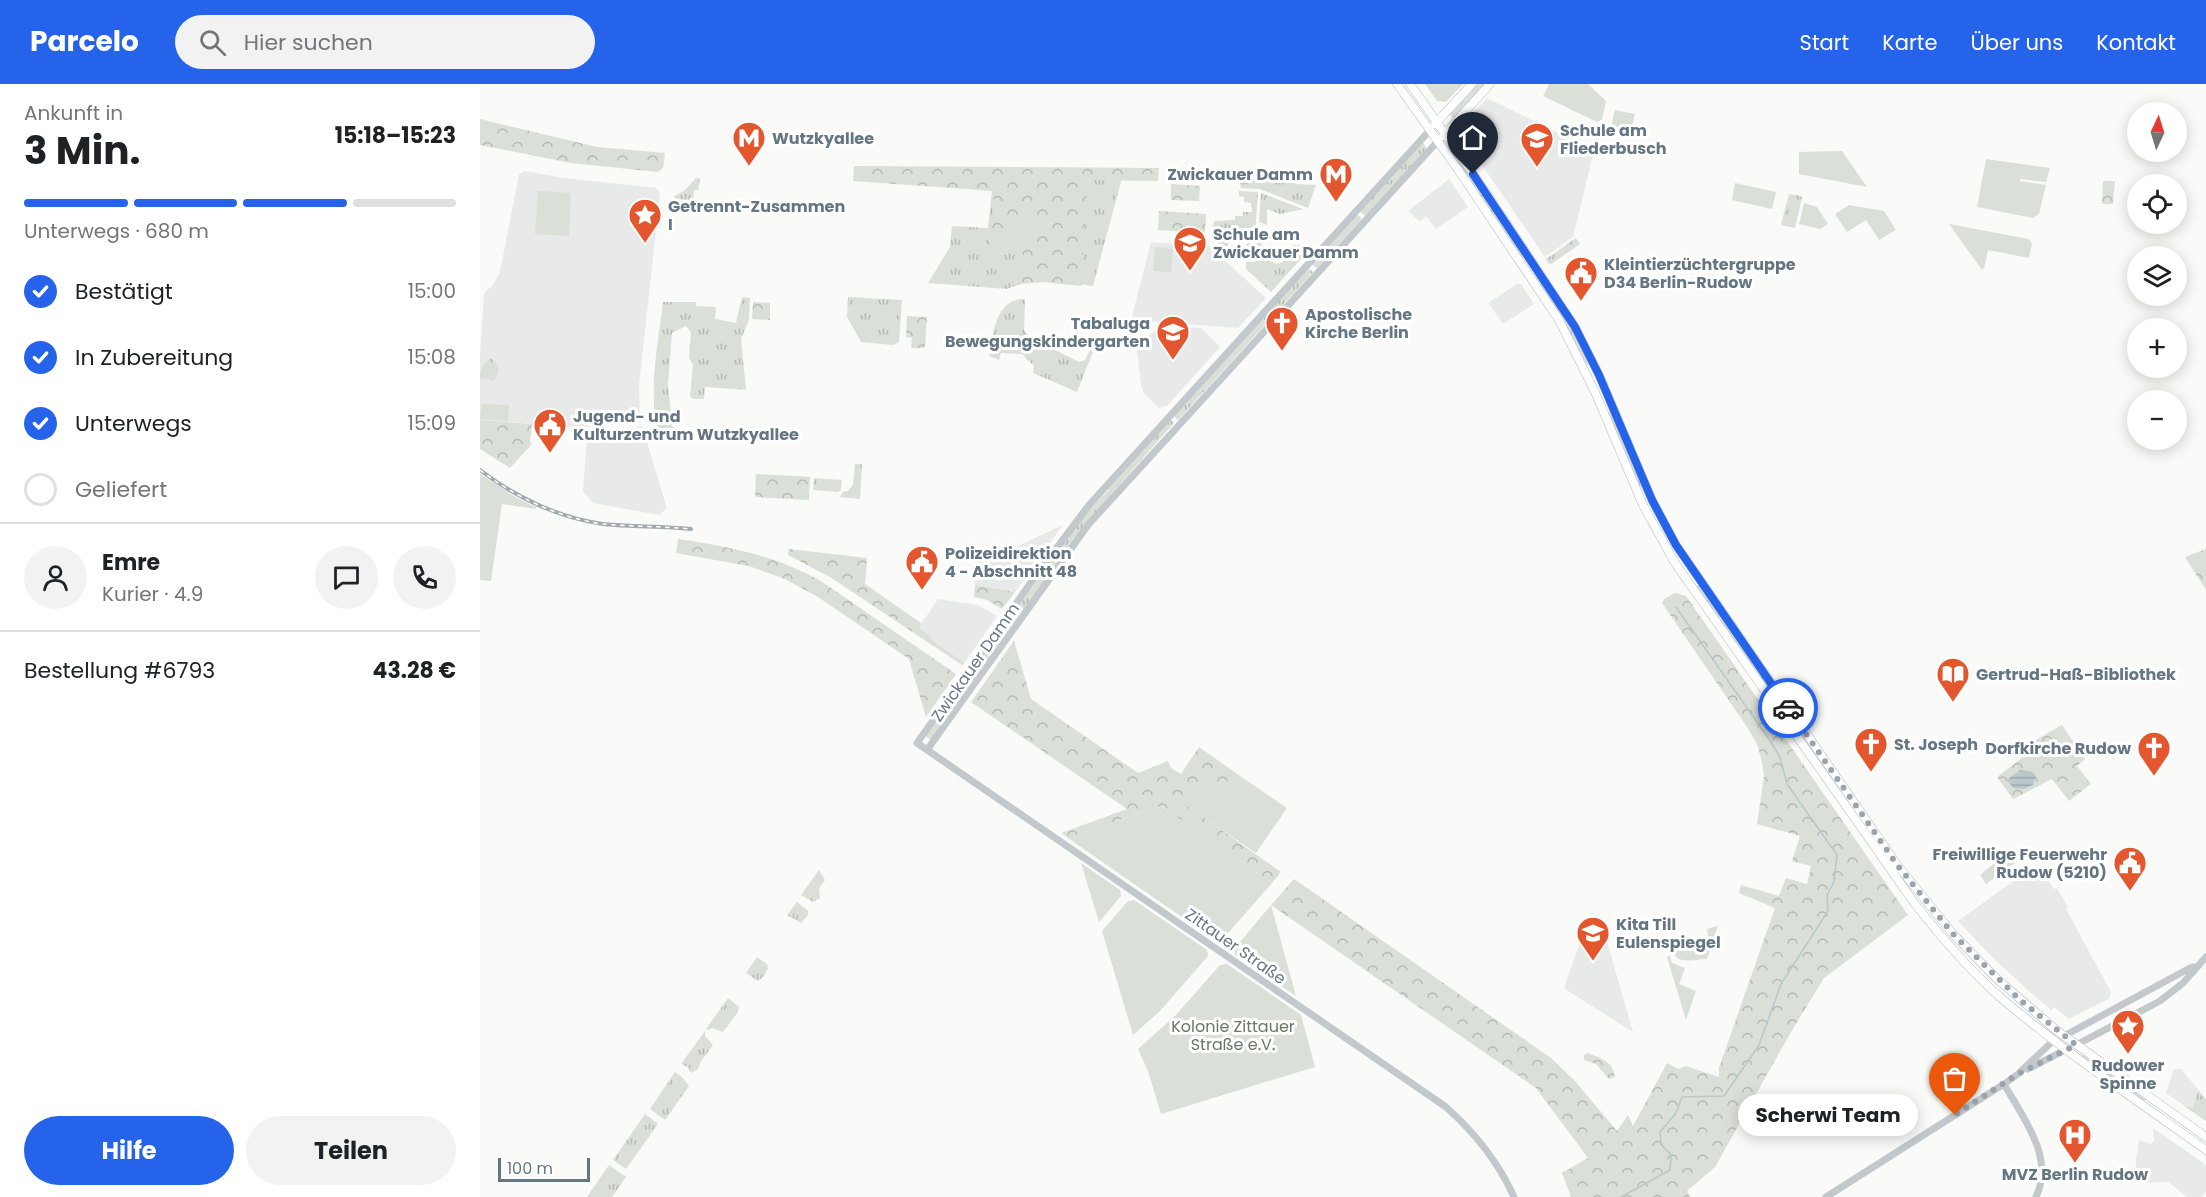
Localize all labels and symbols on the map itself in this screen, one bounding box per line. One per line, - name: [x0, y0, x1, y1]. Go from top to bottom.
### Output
- north arrow: [2127, 102, 2187, 162]
- pin: [1447, 112, 1498, 174]
- place label: Schule am Fliederbusch: [1560, 119, 1667, 160]
- metro station icon: Wutzkyallee: [731, 120, 767, 167]
- school or university icon: Schule am Fliederbusch: [1519, 121, 1555, 168]
- place label: Wutzkyallee: [772, 127, 874, 150]
- metro station icon: Zwickauer Damm: [1318, 156, 1354, 203]
- place label: Zwickauer Damm: [1167, 163, 1313, 186]
- place label: Getrennt-Zusammen I: [668, 195, 845, 236]
- place icon: Getrennt-Zusammen I: [627, 197, 663, 244]
- place label: Schule am Zwickauer Damm: [1213, 223, 1359, 264]
- school or university icon: Schule am Zwickauer Damm: [1172, 225, 1208, 272]
- place label: Kleintierzüchtergruppe D34 Berlin-Rudow: [1604, 253, 1796, 294]
- public building icon: Kleintierzüchtergruppe D34 Berlin-Rudow: [1563, 255, 1599, 302]
- place label: Apostolische Kirche Berlin: [1305, 303, 1412, 344]
- church icon: Apostolische Kirche Berlin: [1264, 305, 1300, 352]
- place label: Tabaluga Bewegungskindergarten: [945, 312, 1150, 353]
- school or university icon: Tabaluga Bewegungskindergarten: [1155, 314, 1191, 361]
- place label: Jugend- und Kulturzentrum Wutzkyallee: [573, 405, 799, 446]
- public building icon: Jugend- und Kulturzentrum Wutzkyallee: [532, 407, 568, 454]
- place label: Polizeidirektion 4 - Abschnitt 48: [945, 542, 1077, 583]
- public building icon: Polizeidirektion 4 - Abschnitt 48: [904, 544, 940, 591]
- street label: Zwickauer Damm: [926, 598, 1025, 726]
- library icon: Gertrud-Haß-Bibliothek: [1935, 656, 1971, 703]
- place label: Gertrud-Haß-Bibliothek: [1976, 663, 2176, 686]
- courier: [1758, 678, 1818, 738]
- church icon: St. Joseph: [1853, 726, 1889, 773]
- church icon: Dorfkirche Rudow: [2136, 730, 2172, 777]
- place label: St. Joseph: [1894, 733, 1978, 756]
- place label: Dorfkirche Rudow: [1985, 737, 2131, 760]
- place label: Freiwillige Feuerwehr Rudow (5210): [1933, 843, 2107, 884]
- public building icon: Freiwillige Feuerwehr Rudow (5210): [2112, 845, 2148, 892]
- street label: Zittauer Straße: [1181, 903, 1291, 990]
- place label: Kita Till Eulenspiegel: [1616, 913, 1721, 954]
- school or university icon: Kita Till Eulenspiegel: [1575, 915, 1611, 962]
- place icon: Rudower Spinne: [2110, 1008, 2146, 1055]
- park label: Kolonie Zittauer Straße e.V.: [1171, 1015, 1295, 1056]
- pin: [1929, 1053, 1980, 1115]
- place label: Rudower Spinne: [2092, 1054, 2165, 1095]
- callout: Scherwi Team: [1739, 1094, 1919, 1136]
- hospital icon: MVZ Berlin Rudow: [2057, 1117, 2093, 1164]
- scale bar: [498, 1155, 590, 1182]
- place label: MVZ Berlin Rudow: [2002, 1163, 2148, 1186]

